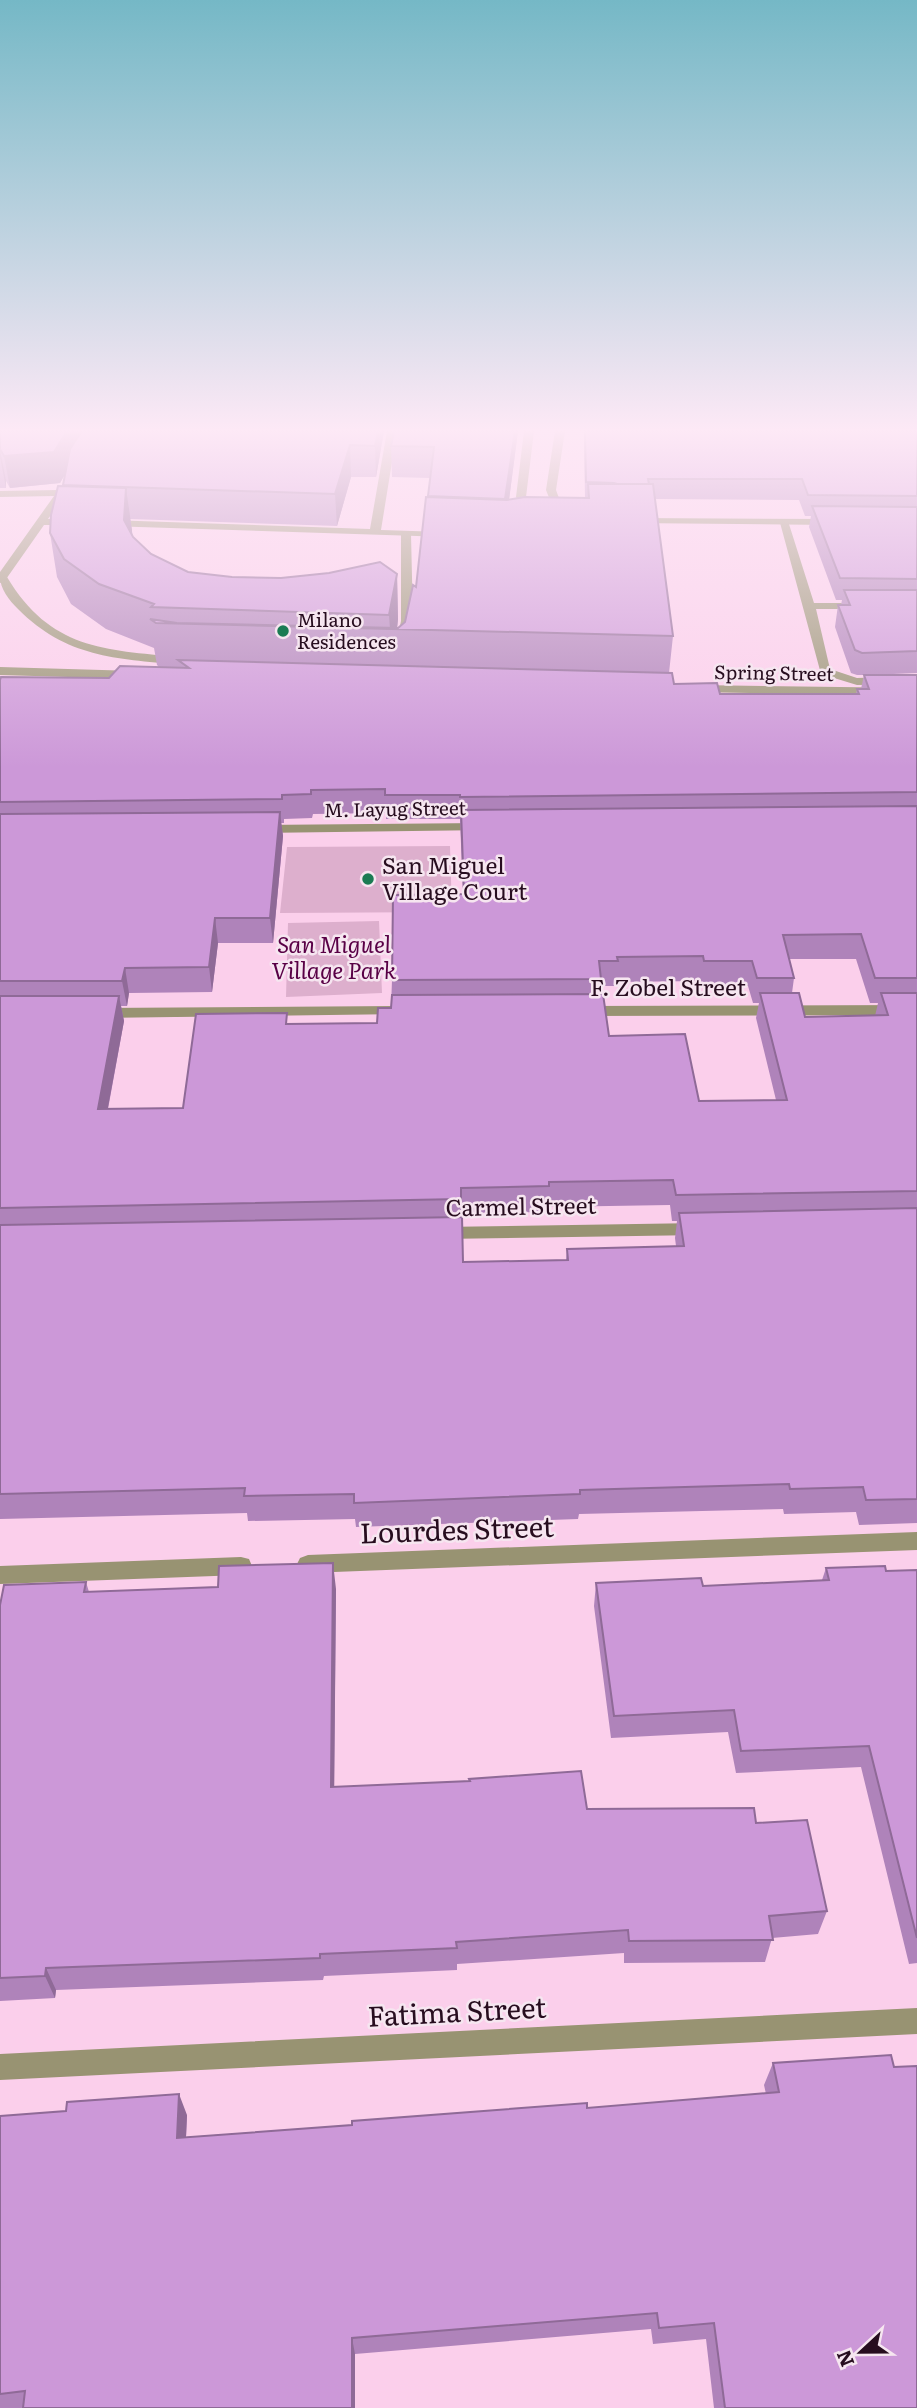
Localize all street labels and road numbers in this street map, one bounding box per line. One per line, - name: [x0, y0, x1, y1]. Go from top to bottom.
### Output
- street label: Spring Street: [714, 657, 834, 687]
- street label: M. Layug Street: [324, 793, 467, 823]
- street label: F. Zobel Street: [590, 969, 747, 1003]
- street label: Carmel Street: [445, 1187, 597, 1223]
- street label: Lourdes Street: [359, 1504, 555, 1552]
- street label: Fatima Street: [366, 1984, 548, 2036]

